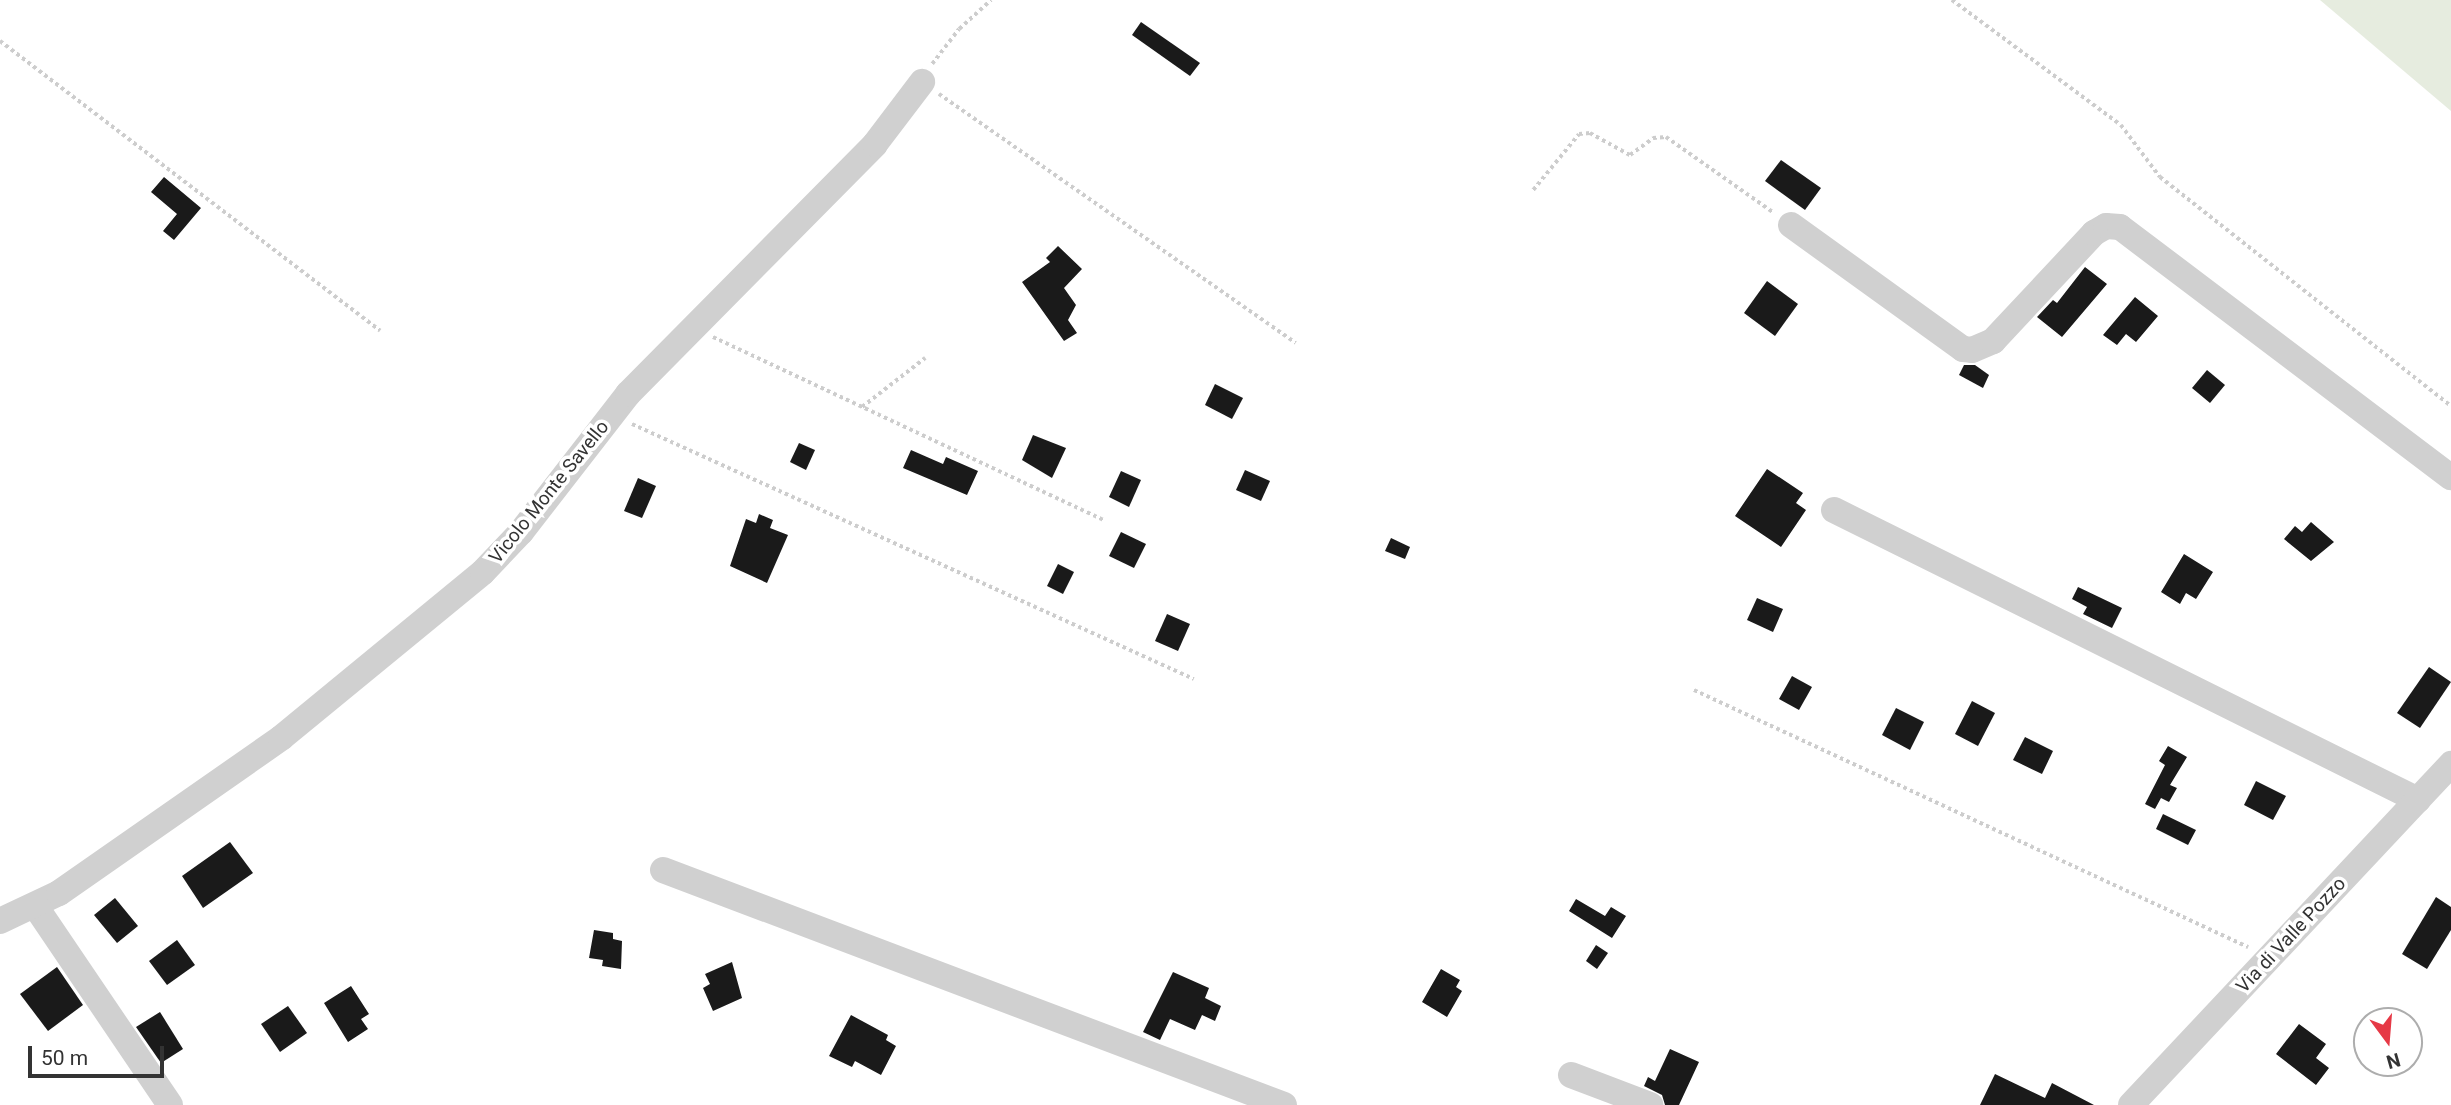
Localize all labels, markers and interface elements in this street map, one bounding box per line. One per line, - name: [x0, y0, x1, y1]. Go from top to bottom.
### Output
- street label: Vicolo Monte Savello: [484, 416, 614, 568]
- street label: Via di Valle Pozzo: [2232, 872, 2350, 998]
- north arrow: [2353, 1007, 2423, 1077]
- scale bar: [32, 1032, 168, 1076]
- text: 50 m: [41, 1046, 88, 1070]
- text: N: [2384, 1048, 2403, 1074]

